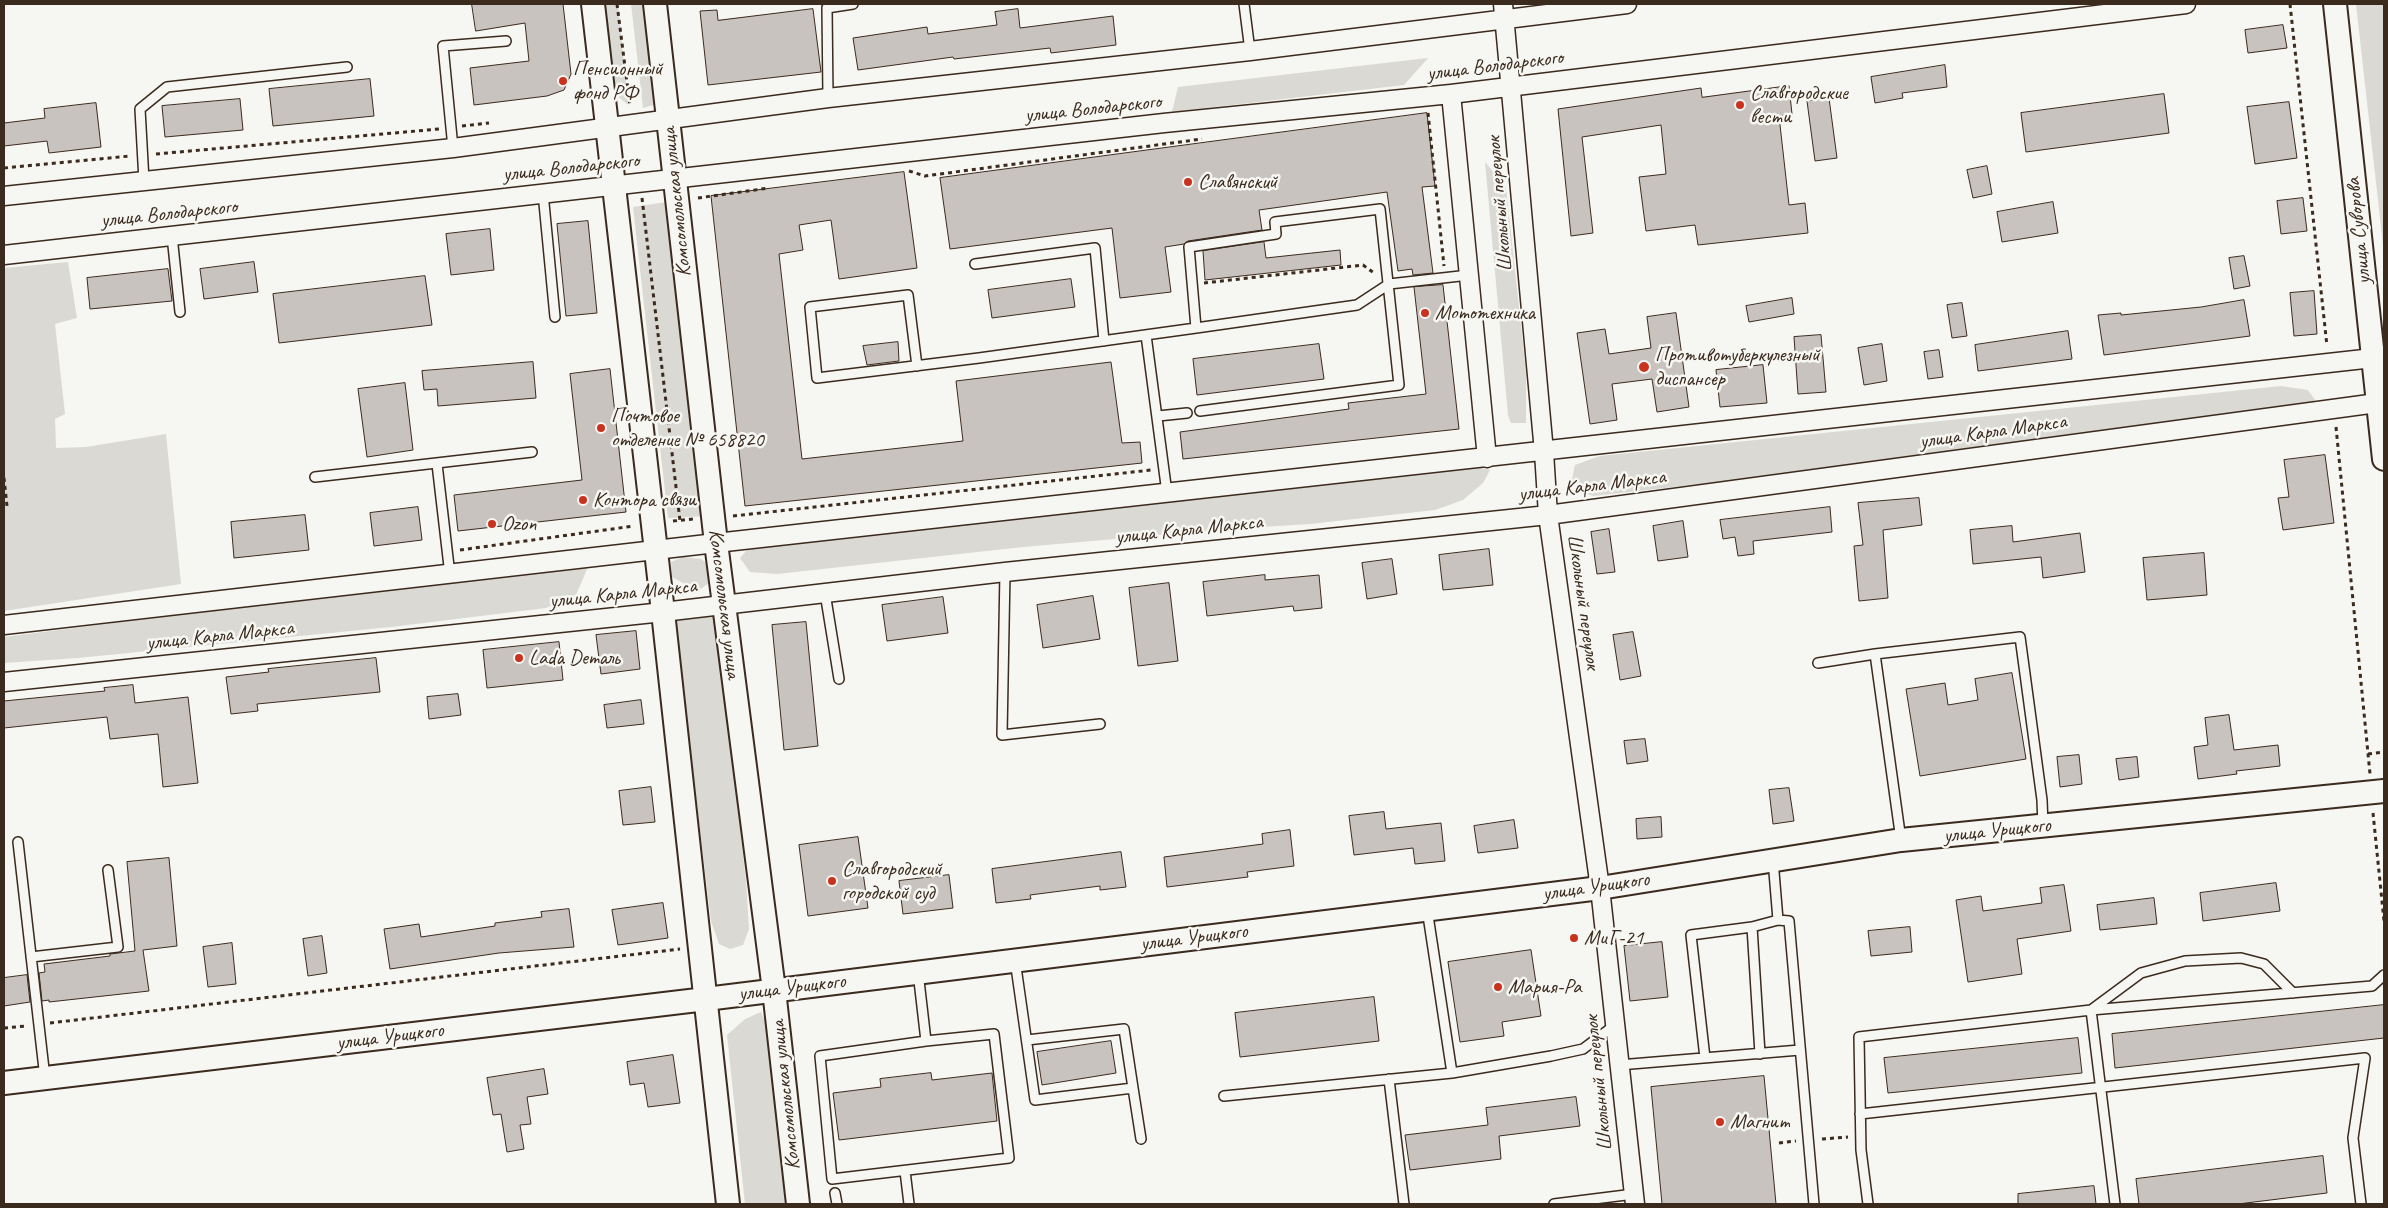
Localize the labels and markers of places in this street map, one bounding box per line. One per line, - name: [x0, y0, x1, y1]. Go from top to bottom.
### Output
- place label: Пенсионный фонд РФ: [573, 56, 662, 106]
- marker: Пенсионный фонд РФ: [557, 75, 569, 87]
- place label: Славгородские вести: [1750, 80, 1848, 130]
- marker: Славгородские вести: [1734, 99, 1746, 111]
- place label: Славянский: [1198, 169, 1277, 195]
- marker: Славянский: [1182, 176, 1194, 188]
- place label: Мототехника: [1435, 300, 1535, 326]
- marker: Мототехника: [1419, 307, 1431, 319]
- place label: Противотуберкулезный диспансер: [1655, 342, 1820, 392]
- marker: Противотуберкулезный диспансер: [1637, 360, 1651, 374]
- place label: Почтовое отделение № 658820: [611, 403, 764, 453]
- marker: Почтовое отделение № 658820: [595, 422, 607, 434]
- place label: Контора связи: [593, 487, 696, 513]
- marker: Контора связи: [577, 494, 589, 506]
- place label: Ozon: [502, 511, 537, 537]
- marker: Ozon: [486, 518, 498, 530]
- place label: Lada Dеталь: [529, 645, 620, 671]
- marker: Lada Dеталь: [513, 652, 525, 664]
- place label: Славгородский городской суд: [842, 856, 942, 906]
- marker: Славгородский городской суд: [826, 875, 838, 887]
- place label: МиГ-21: [1584, 925, 1643, 951]
- marker: МиГ-21: [1568, 932, 1580, 944]
- place label: Мария-Ра: [1508, 974, 1581, 1000]
- marker: Мария-Ра: [1492, 981, 1504, 993]
- place label: Магнит: [1730, 1109, 1790, 1135]
- marker: Магнит: [1714, 1116, 1726, 1128]

